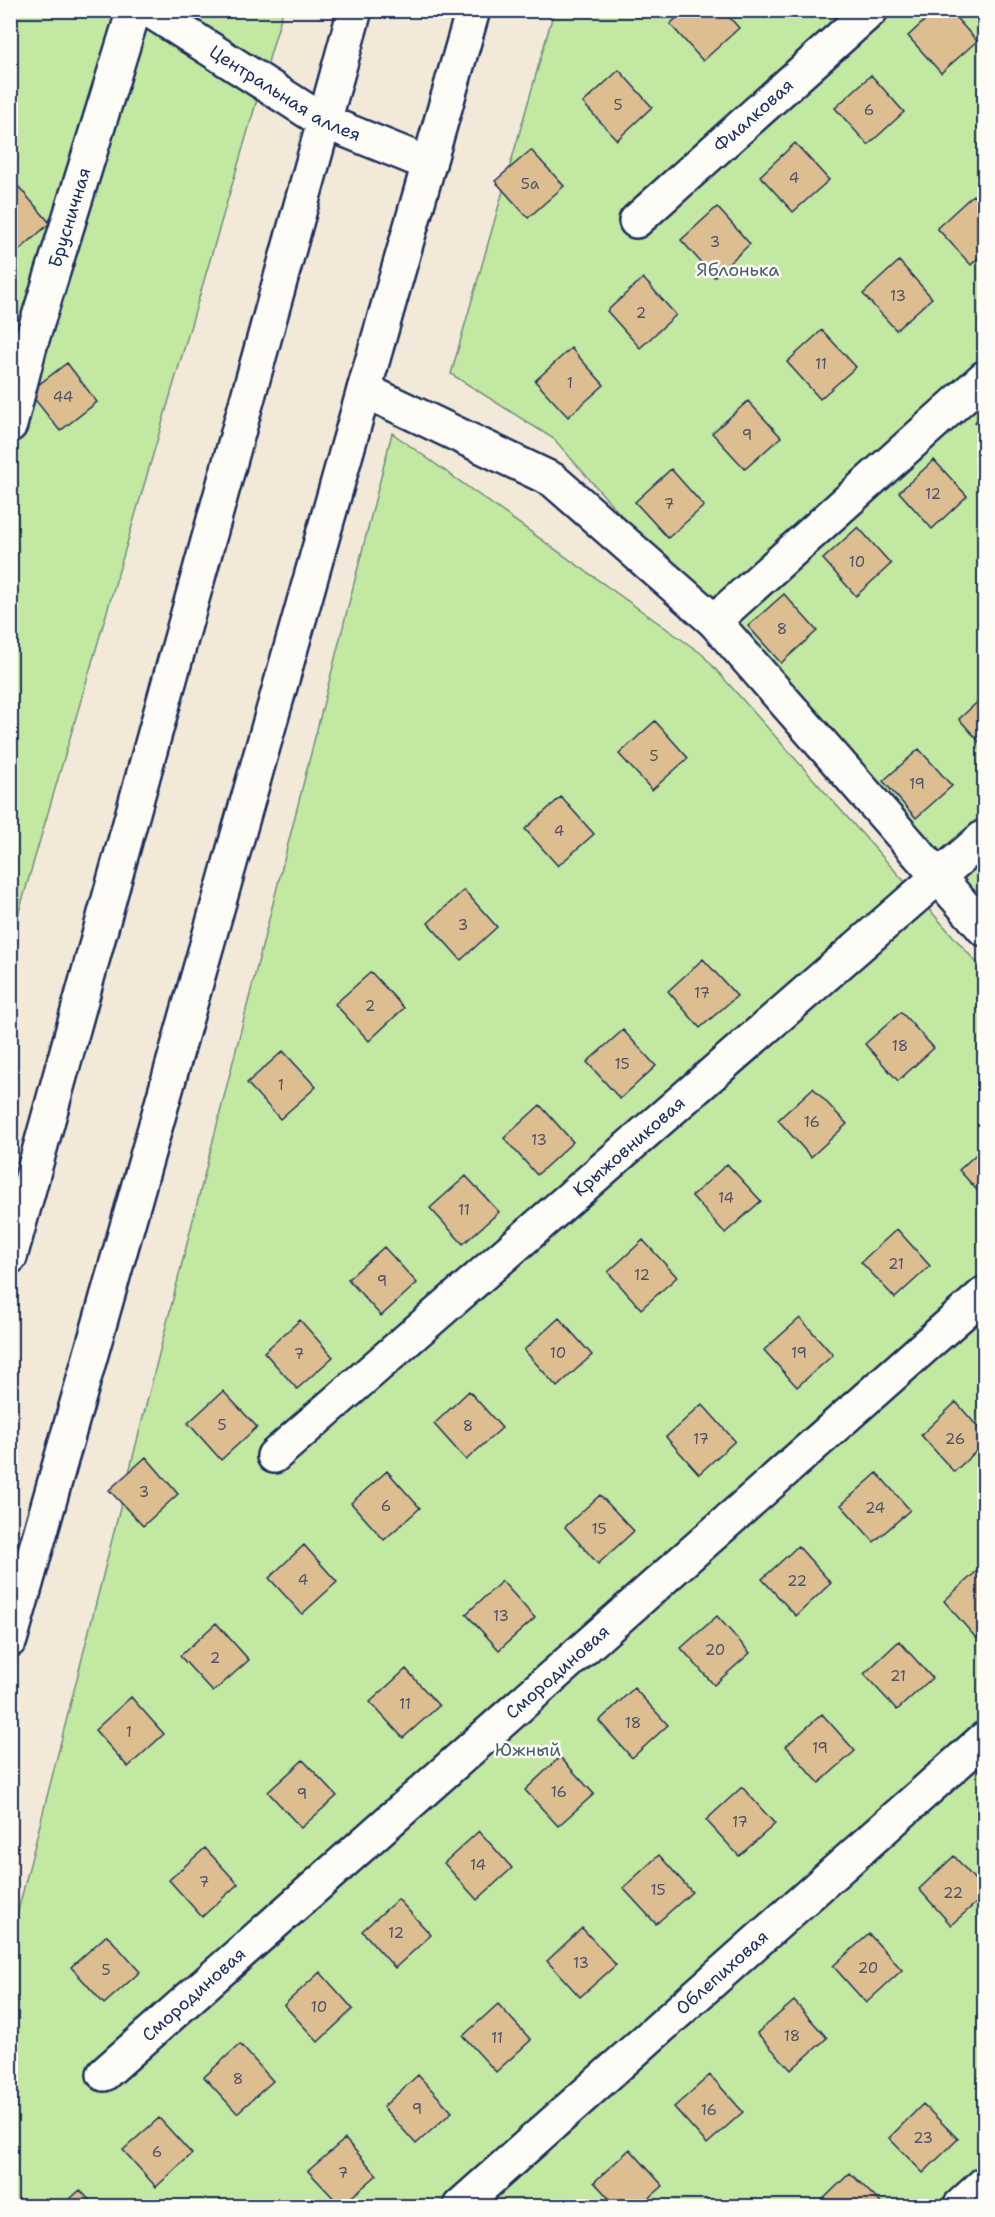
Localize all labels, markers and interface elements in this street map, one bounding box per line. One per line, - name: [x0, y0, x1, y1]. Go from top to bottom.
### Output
- street label: Центральная аллея: [205, 40, 364, 147]
- street label: Фиалковая: [709, 73, 799, 158]
- house number: 5: [613, 95, 623, 115]
- house number: 6: [864, 100, 874, 120]
- street label: Брусничная: [43, 164, 97, 271]
- house number: 4: [789, 168, 799, 188]
- house number: 5а: [521, 174, 540, 194]
- house number: 3: [710, 232, 720, 252]
- park label: Яблонька: [697, 258, 779, 282]
- house number: 13: [890, 286, 906, 306]
- house number: 2: [636, 303, 646, 323]
- house number: 11: [815, 354, 827, 374]
- house number: 1: [567, 373, 573, 393]
- house number: 44: [53, 387, 73, 407]
- house number: 9: [742, 425, 752, 445]
- house number: 12: [925, 484, 941, 504]
- house number: 7: [664, 494, 674, 514]
- house number: 10: [849, 552, 865, 572]
- house number: 8: [777, 619, 787, 639]
- house number: 5: [649, 746, 659, 766]
- house number: 19: [909, 774, 925, 794]
- house number: 4: [554, 821, 564, 841]
- house number: 3: [458, 915, 468, 935]
- house number: 17: [694, 983, 710, 1003]
- house number: 2: [365, 996, 375, 1016]
- house number: 18: [892, 1036, 908, 1056]
- house number: 15: [614, 1054, 630, 1074]
- house number: 1: [278, 1075, 284, 1095]
- street label: Крыжовниковая: [568, 1091, 690, 1202]
- house number: 16: [804, 1112, 820, 1132]
- house number: 13: [531, 1130, 547, 1150]
- house number: 14: [718, 1188, 734, 1208]
- house number: 11: [458, 1200, 470, 1220]
- house number: 21: [888, 1254, 904, 1274]
- house number: 12: [634, 1265, 650, 1285]
- house number: 9: [377, 1271, 387, 1291]
- house number: 10: [550, 1343, 566, 1363]
- house number: 19: [791, 1343, 807, 1363]
- house number: 7: [294, 1344, 304, 1364]
- house number: 5: [217, 1415, 227, 1435]
- house number: 8: [463, 1416, 473, 1436]
- house number: 17: [693, 1429, 709, 1449]
- house number: 26: [945, 1429, 965, 1449]
- house number: 3: [139, 1482, 149, 1502]
- house number: 6: [381, 1496, 391, 1516]
- house number: 24: [865, 1498, 885, 1518]
- house number: 15: [591, 1519, 607, 1539]
- house number: 4: [298, 1570, 308, 1590]
- house number: 22: [787, 1571, 807, 1591]
- house number: 13: [493, 1606, 509, 1626]
- street label: Смородиновая: [500, 1620, 615, 1725]
- house number: 20: [705, 1640, 725, 1660]
- house number: 2: [210, 1648, 220, 1668]
- house number: 21: [890, 1666, 906, 1686]
- house number: 11: [399, 1694, 411, 1714]
- house number: 18: [625, 1713, 641, 1733]
- house number: 1: [126, 1722, 132, 1742]
- park label: Южный: [495, 1738, 561, 1762]
- house number: 19: [812, 1738, 828, 1758]
- house number: 16: [551, 1782, 567, 1802]
- house number: 9: [297, 1784, 307, 1804]
- house number: 17: [732, 1812, 748, 1832]
- house number: 14: [470, 1855, 486, 1875]
- house number: 7: [199, 1872, 209, 1892]
- house number: 15: [650, 1880, 666, 1900]
- house number: 22: [943, 1883, 963, 1903]
- house number: 12: [388, 1923, 404, 1943]
- street label: Облепиховая: [670, 1925, 774, 2020]
- street label: Смородиновая: [137, 1942, 251, 2047]
- house number: 13: [573, 1953, 589, 1973]
- house number: 20: [858, 1958, 878, 1978]
- house number: 5: [101, 1960, 111, 1980]
- house number: 10: [311, 1997, 327, 2017]
- house number: 18: [784, 2026, 800, 2046]
- house number: 11: [491, 2028, 503, 2048]
- house number: 8: [233, 2069, 243, 2089]
- house number: 9: [412, 2099, 422, 2119]
- house number: 16: [701, 2100, 717, 2120]
- house number: 23: [913, 2128, 933, 2148]
- house number: 6: [152, 2142, 162, 2162]
- house number: 7: [338, 2163, 348, 2183]

